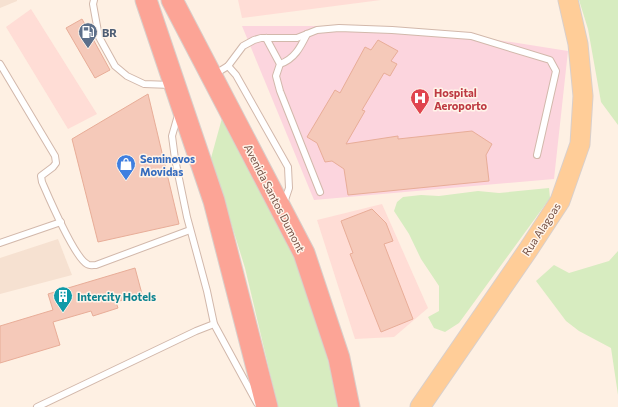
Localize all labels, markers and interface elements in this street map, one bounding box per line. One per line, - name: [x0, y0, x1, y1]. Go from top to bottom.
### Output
- fuel station icon: BR: [77, 21, 99, 49]
- place label: BR: [102, 26, 117, 39]
- place label: Hospital Aeroporto: [434, 86, 488, 112]
- hospital icon: Hospital Aeroporto: [409, 87, 431, 115]
- street label: Avenida Santos Dumont: [242, 142, 308, 255]
- place label: Seminovos Movidas: [140, 152, 195, 178]
- shop icon: Seminovos Movidas: [115, 153, 137, 181]
- street label: Rua Alagoas: [519, 200, 563, 258]
- building icon: Intercity Hotels: [52, 285, 74, 313]
- place label: Intercity Hotels: [77, 290, 156, 303]

